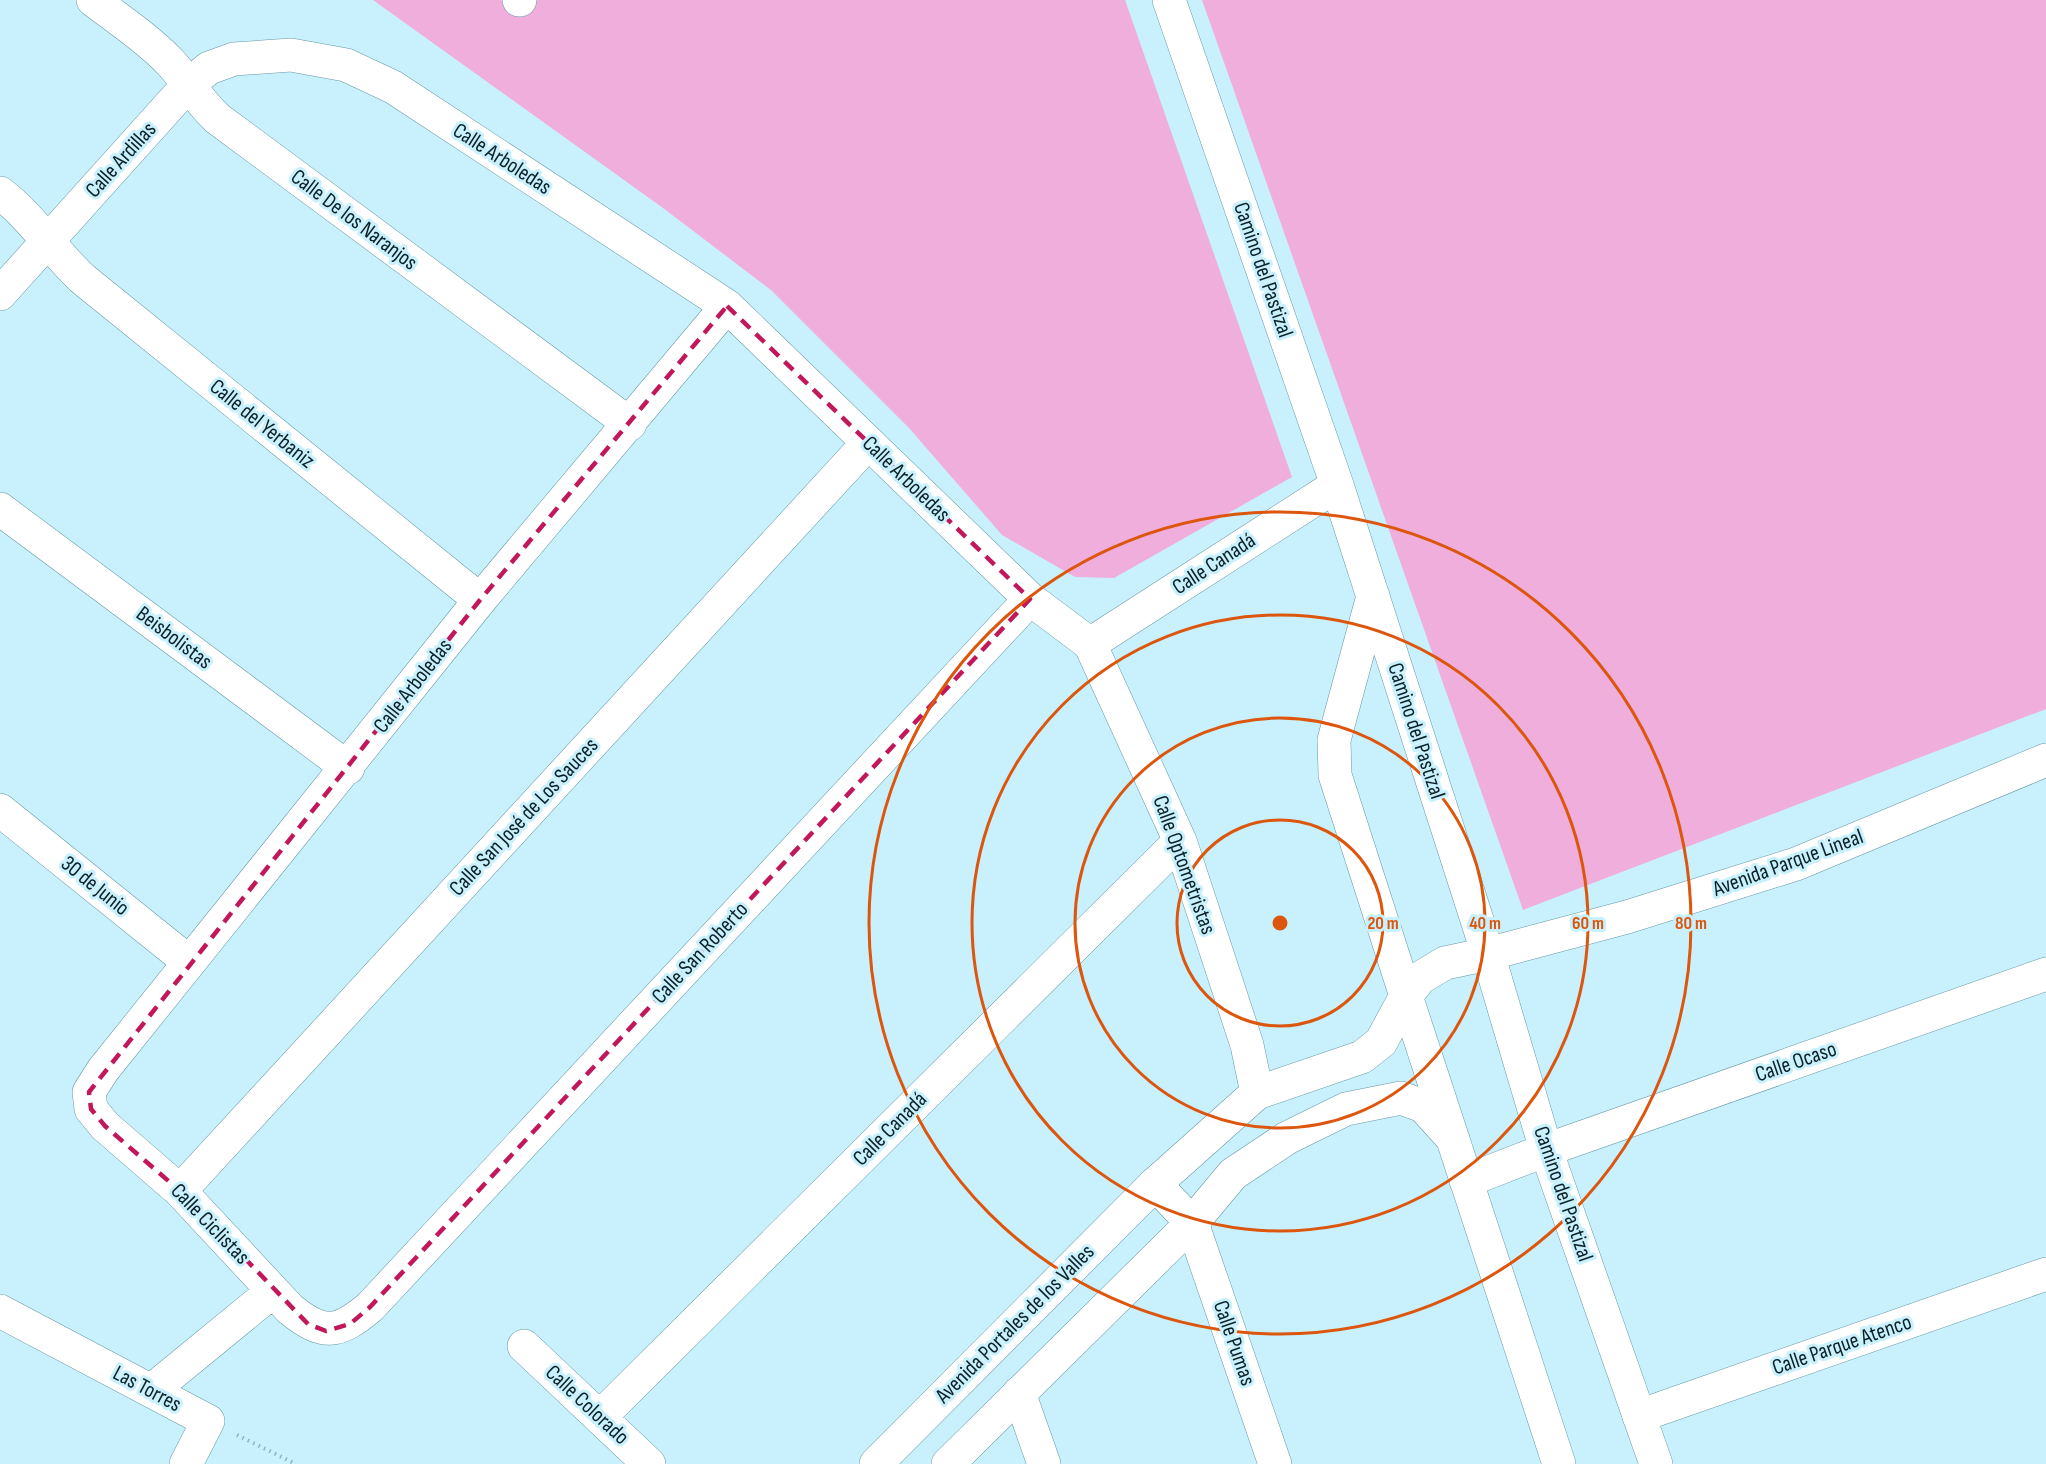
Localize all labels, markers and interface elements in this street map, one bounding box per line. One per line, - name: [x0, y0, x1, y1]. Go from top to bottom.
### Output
- street label: Calle Ardillas: [80, 116, 162, 204]
- street label: Calle Arboledas: [448, 117, 556, 201]
- street label: Calle De los Naranjos: [285, 164, 423, 276]
- street label: Camino del Pastizal: [1227, 199, 1299, 341]
- street label: Calle del Yerbaniz: [204, 374, 320, 475]
- street label: Calle Arboledas: [856, 430, 956, 528]
- street label: Calle Canadá: [1167, 527, 1261, 601]
- street label: Beisbolistas: [131, 601, 218, 675]
- street label: Calle Arboledas: [368, 633, 458, 739]
- street label: Camino del Pastizal: [1381, 660, 1451, 802]
- street label: Calle San José de Los Sauces: [444, 732, 604, 902]
- street label: Calle Optometristas: [1146, 792, 1222, 938]
- street label: Avenida Parque Lineal: [1708, 823, 1867, 903]
- street label: 30 de Junio: [55, 850, 135, 922]
- street label: Calle San Roberto: [646, 896, 754, 1010]
- centre of rings: [1270, 913, 1290, 933]
- text: 20 m: [1367, 913, 1399, 934]
- text: 40 m: [1469, 913, 1501, 934]
- text: 60 m: [1572, 913, 1604, 934]
- text: 80 m: [1675, 913, 1707, 934]
- street label: Calle Ocaso: [1752, 1036, 1840, 1088]
- street label: Calle Canadá: [847, 1086, 933, 1172]
- street label: Camino del Pastizal: [1527, 1123, 1599, 1265]
- street label: Calle Ciclistas: [165, 1178, 255, 1270]
- street label: Avenida Portales de los Valles: [929, 1239, 1100, 1410]
- street label: Calle Pumas: [1207, 1297, 1261, 1389]
- street label: Calle Parque Atenco: [1769, 1309, 1915, 1381]
- street label: Calle Colorado: [539, 1359, 635, 1451]
- street label: Las Torres: [108, 1360, 186, 1418]

